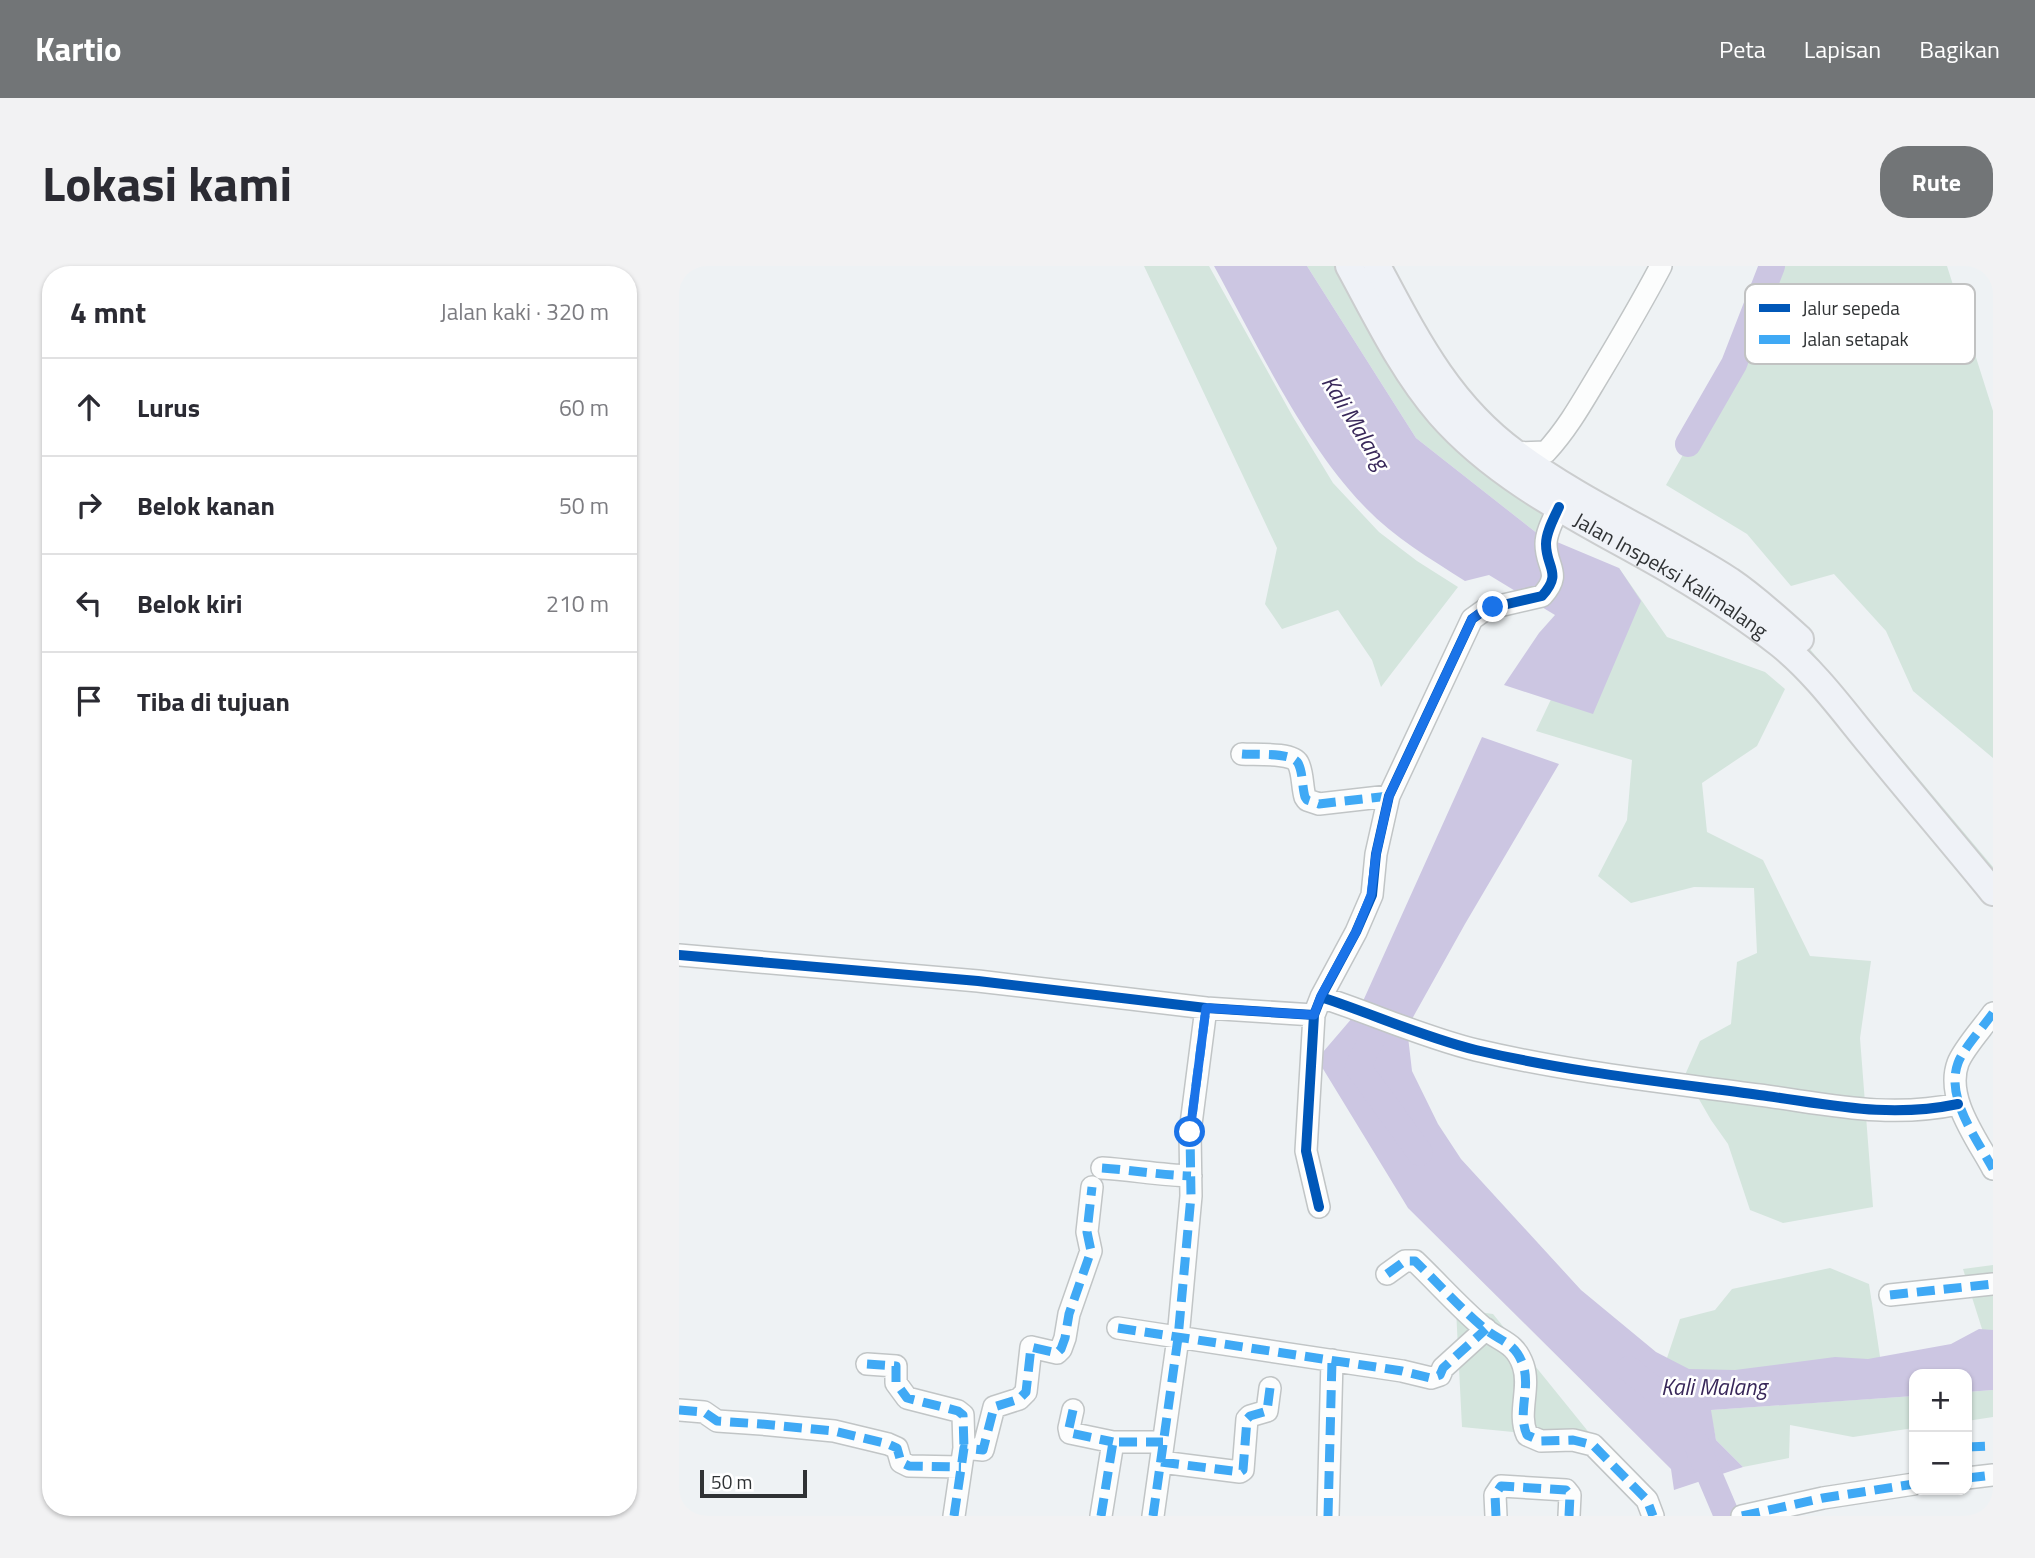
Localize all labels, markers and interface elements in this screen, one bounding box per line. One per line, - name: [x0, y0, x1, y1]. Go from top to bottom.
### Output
- text: Kartio: [35, 24, 122, 74]
- text: Peta: [1719, 31, 1766, 67]
- text: Lapisan: [1804, 31, 1881, 67]
- text: Bagikan: [1919, 31, 2000, 67]
- text: Lokasi kami: [42, 145, 292, 220]
- button: Rute: [1880, 146, 1993, 218]
- legend: [1745, 284, 1975, 364]
- text: 4 mnt: [70, 289, 146, 335]
- text: Jalur sepeda: [1802, 293, 1900, 322]
- text: Jalan kaki · 320 m: [440, 294, 609, 329]
- text: Jalan setapak: [1802, 324, 1909, 353]
- water label: Kali Malang: [1313, 368, 1400, 478]
- icon: ahead: [70, 388, 108, 426]
- text: Lurus: [137, 388, 200, 427]
- text: 60 m: [559, 390, 609, 425]
- icon: right: [70, 486, 108, 524]
- text: Belok kanan: [137, 486, 275, 525]
- text: 50 m: [559, 488, 609, 523]
- street label: Jalan Inspeksi Kalimalang: [1568, 504, 1775, 646]
- icon: left: [70, 584, 108, 622]
- text: Belok kiri: [137, 584, 243, 623]
- text: 210 m: [546, 586, 609, 621]
- route end: [1477, 591, 1508, 622]
- icon: arrive: [70, 682, 108, 720]
- text: Tiba di tujuan: [137, 682, 290, 721]
- route start: [1174, 1116, 1205, 1147]
- water label: Kali Malang: [1661, 1369, 1769, 1404]
- map controls: [1909, 1369, 1972, 1495]
- button: +: [1909, 1369, 1972, 1432]
- button: −: [1909, 1432, 1972, 1495]
- scale bar: [700, 1467, 807, 1499]
- text: 50 m: [711, 1467, 752, 1496]

